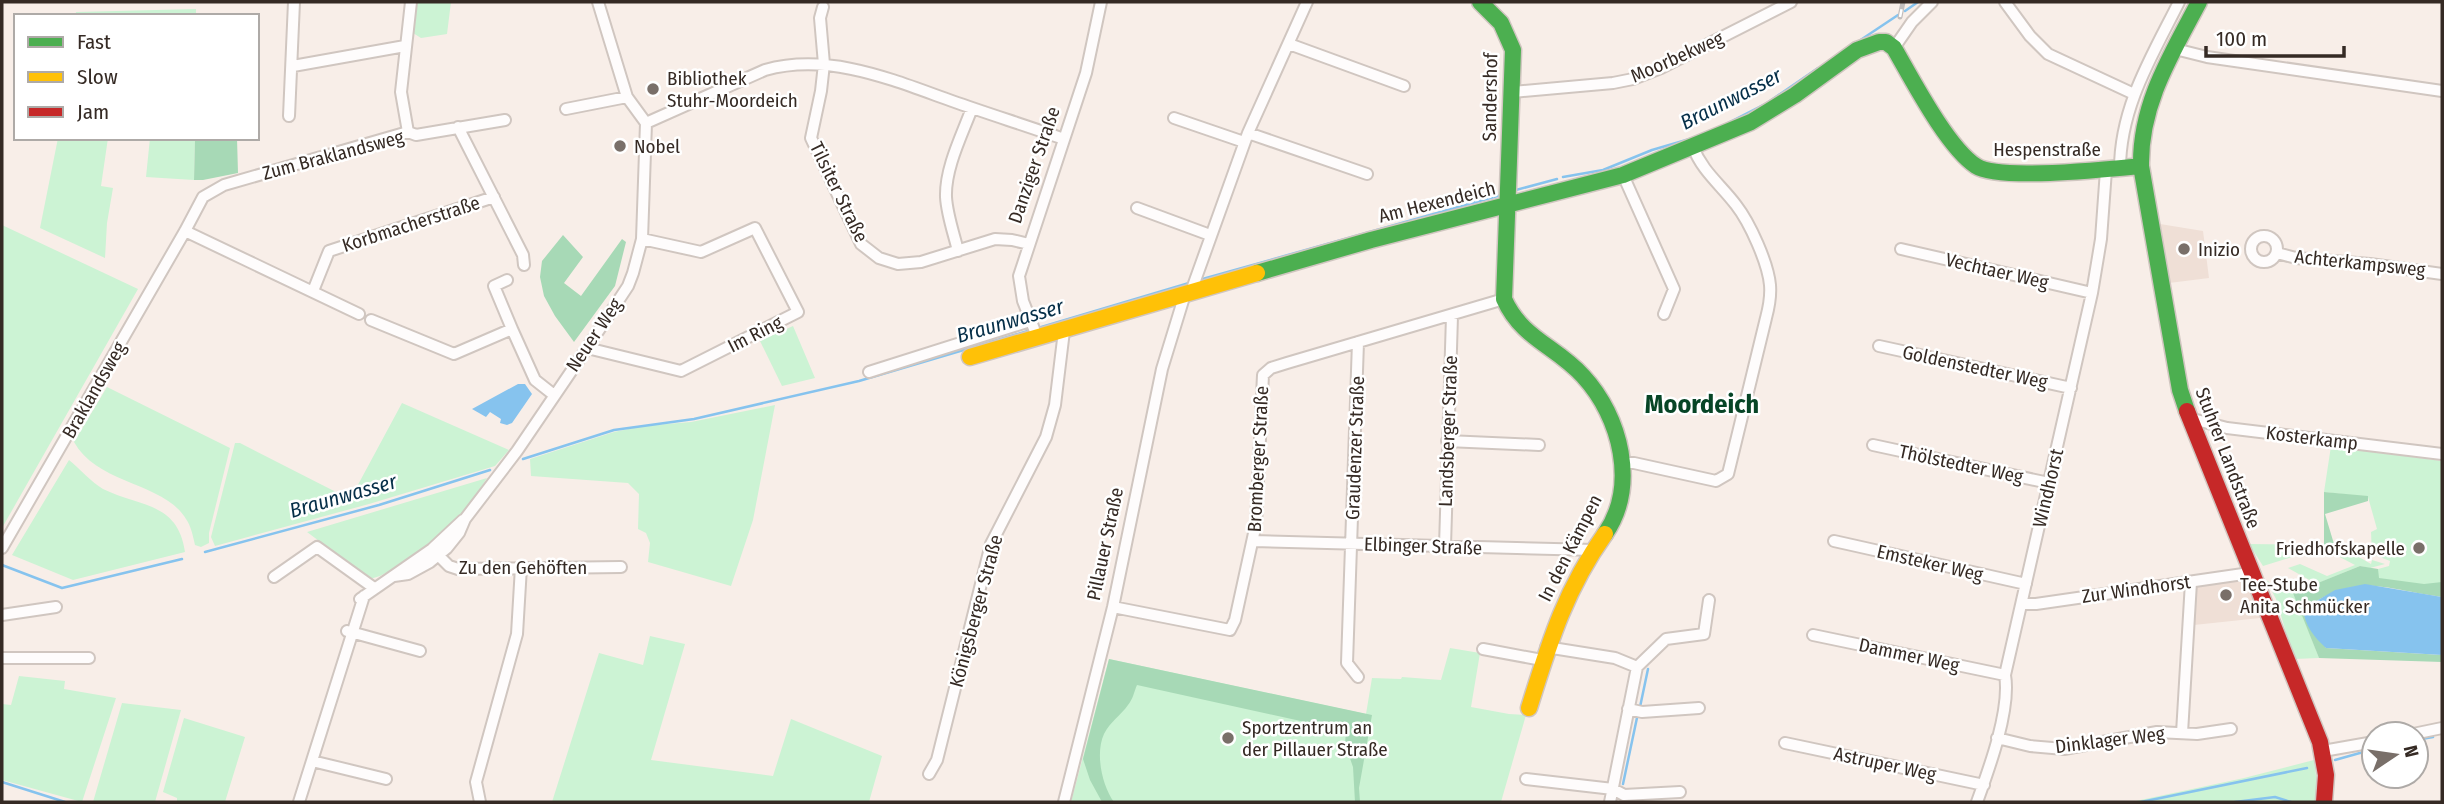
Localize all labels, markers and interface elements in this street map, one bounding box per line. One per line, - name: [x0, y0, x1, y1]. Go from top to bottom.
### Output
- legend: [14, 14, 259, 140]
- scale bar: [2206, 14, 2344, 58]
- street label: Moorbekweg: [1627, 26, 1727, 88]
- text: 100 m: [2216, 26, 2267, 52]
- text: Fast: [77, 29, 111, 55]
- street label: Sandershof: [1478, 51, 1502, 142]
- water label: Braunwasser: [1676, 62, 1787, 136]
- text: Slow: [77, 64, 118, 90]
- place label: Bibliothek Stuhr-Moordeich: [667, 67, 798, 112]
- marker: Bibliothek Stuhr-Moordeich: [645, 81, 661, 97]
- text: Jam: [77, 99, 109, 125]
- street label: Danziger Straße: [1003, 104, 1065, 226]
- street label: Zum Braklandsweg: [260, 125, 406, 185]
- place label: Nobel: [634, 135, 680, 158]
- marker: Nobel: [612, 138, 628, 154]
- street label: Tilsiter Straße: [805, 138, 873, 246]
- street label: Hespenstraße: [1993, 138, 2101, 161]
- street label: Am Hexendeich: [1376, 176, 1498, 228]
- street label: Korbmacherstraße: [339, 191, 483, 257]
- place label: Inizio: [2198, 238, 2240, 261]
- marker: Inizio: [2176, 241, 2192, 257]
- street label: Achterkampsweg: [2293, 245, 2427, 281]
- street label: Vechtaer Weg: [1943, 248, 2051, 294]
- water label: Braunwasser: [953, 293, 1067, 349]
- street label: Neuer Weg: [561, 294, 627, 376]
- street label: Im Ring: [724, 311, 786, 357]
- street label: Braklandsweg: [57, 338, 131, 442]
- street label: Goldenstedter Weg: [1900, 340, 2050, 394]
- street label: Landsberger Straße: [1434, 355, 1462, 507]
- street label: Graudenzer Straße: [1341, 376, 1369, 520]
- street label: Stuhrer Landstraße: [2191, 384, 2265, 532]
- street label: Bromberger Straße: [1243, 385, 1273, 533]
- district label: Moordeich: [1645, 389, 1759, 420]
- street label: Kosterkamp: [2265, 421, 2359, 455]
- street label: Thölstedter Weg: [1897, 440, 2025, 488]
- street label: Windhorst: [2028, 446, 2068, 530]
- water label: Braunwasser: [286, 468, 400, 524]
- street label: Pillauer Straße: [1082, 485, 1128, 603]
- street label: In den Kämpen: [1533, 491, 1607, 605]
- street label: Königsberger Straße: [945, 532, 1007, 690]
- street label: Elbinger Straße: [1363, 532, 1483, 560]
- place label: Friedhofskapelle: [2276, 537, 2405, 560]
- street label: Emsteker Weg: [1875, 540, 1985, 586]
- marker: Friedhofskapelle: [2411, 540, 2427, 556]
- street label: Zu den Gehöften: [459, 556, 587, 579]
- street label: Zur Windhorst: [2080, 570, 2193, 608]
- place label: Tee-Stube Anita Schmücker: [2240, 573, 2370, 618]
- marker: Tee-Stube Anita Schmücker: [2218, 587, 2234, 603]
- street label: Dammer Weg: [1857, 633, 1961, 677]
- place label: Sportzentrum an der Pillauer Straße: [1242, 716, 1388, 761]
- north arrow: [2360, 720, 2430, 790]
- street label: Dinklager Weg: [2054, 722, 2166, 758]
- marker: Sportzentrum an der Pillauer Straße: [1220, 730, 1236, 746]
- street label: Astruper Weg: [1832, 742, 1938, 786]
- text: N: [2399, 743, 2424, 759]

